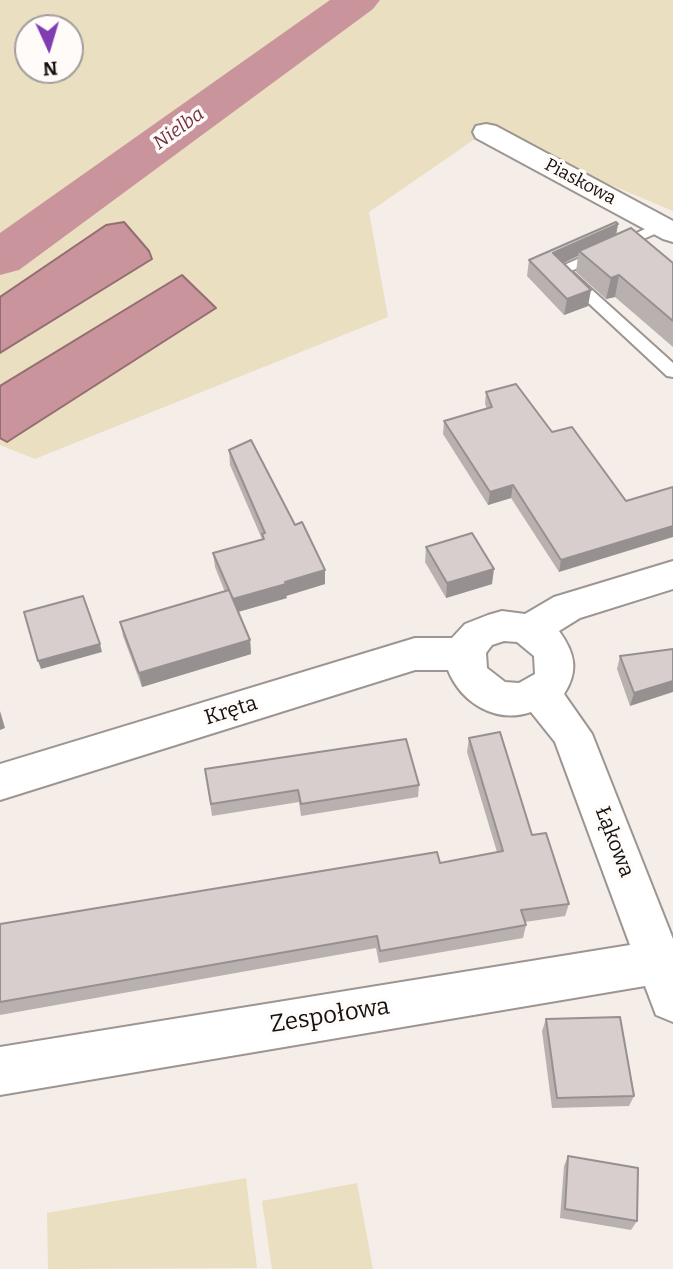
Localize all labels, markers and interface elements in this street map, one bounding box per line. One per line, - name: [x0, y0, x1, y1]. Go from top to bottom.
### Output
- north arrow: [14, 14, 84, 84]
- text: N: [42, 56, 58, 80]
- water label: Nielba: [149, 103, 209, 155]
- street label: Piaskowa: [541, 154, 619, 210]
- street label: Kręta: [202, 691, 260, 731]
- street label: Łąkowa: [589, 803, 639, 881]
- street label: Zespołowa: [268, 992, 392, 1040]

